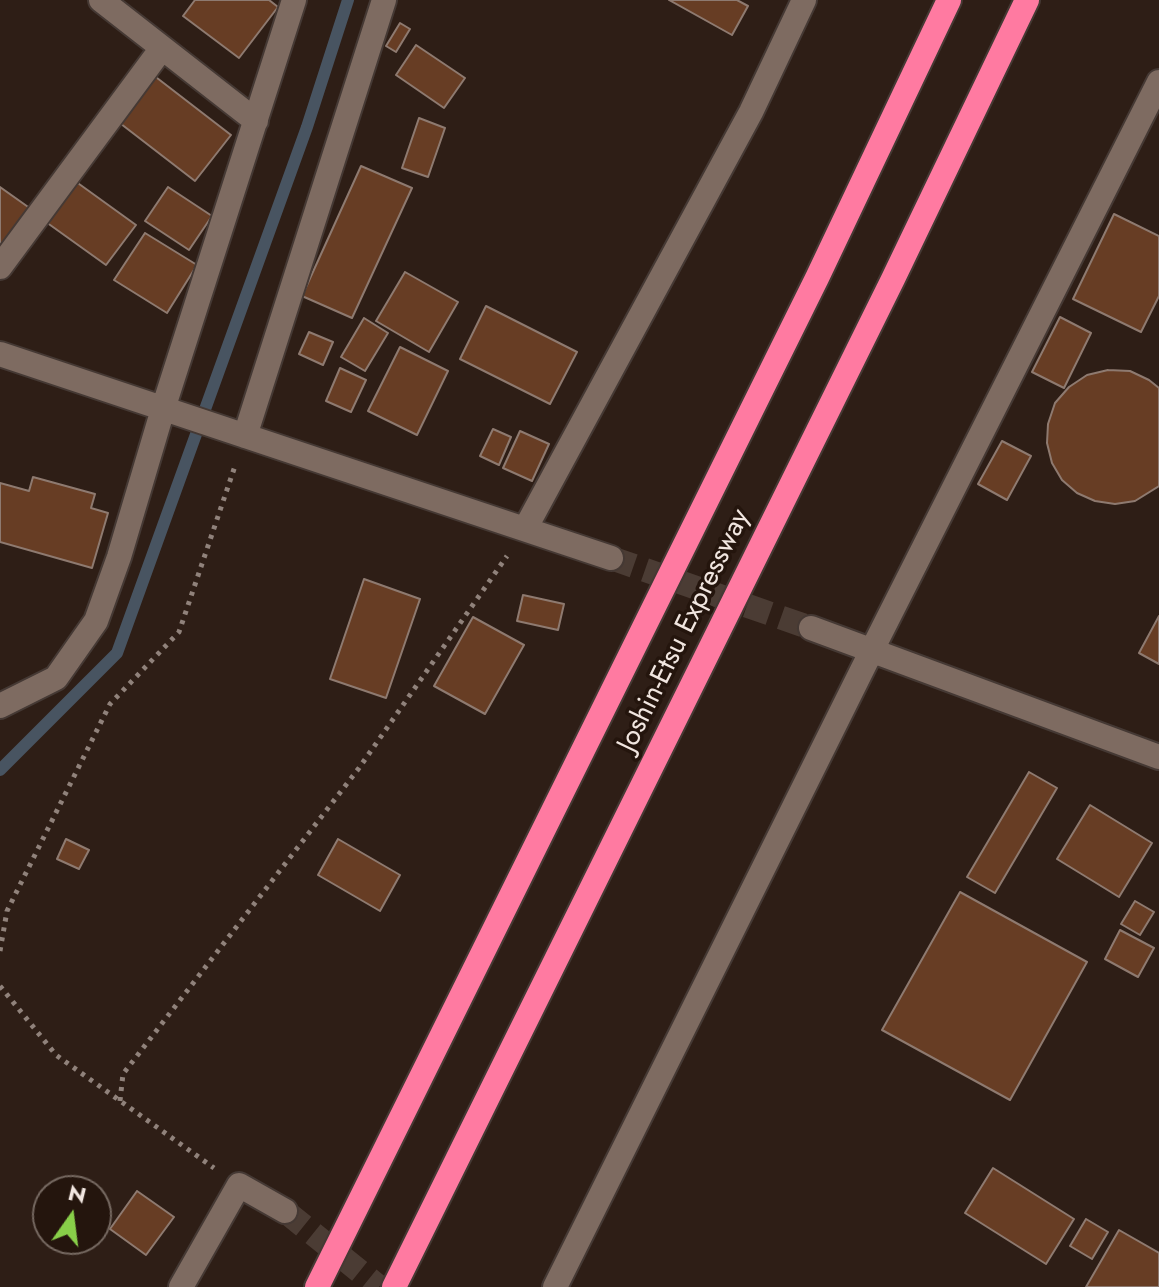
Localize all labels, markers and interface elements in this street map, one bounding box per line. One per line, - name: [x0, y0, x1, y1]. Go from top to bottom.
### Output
- street label: Joshin-Etsu Expressway: [612, 504, 758, 758]
- north arrow: [32, 1175, 112, 1255]
- text: N: [65, 1176, 90, 1211]

